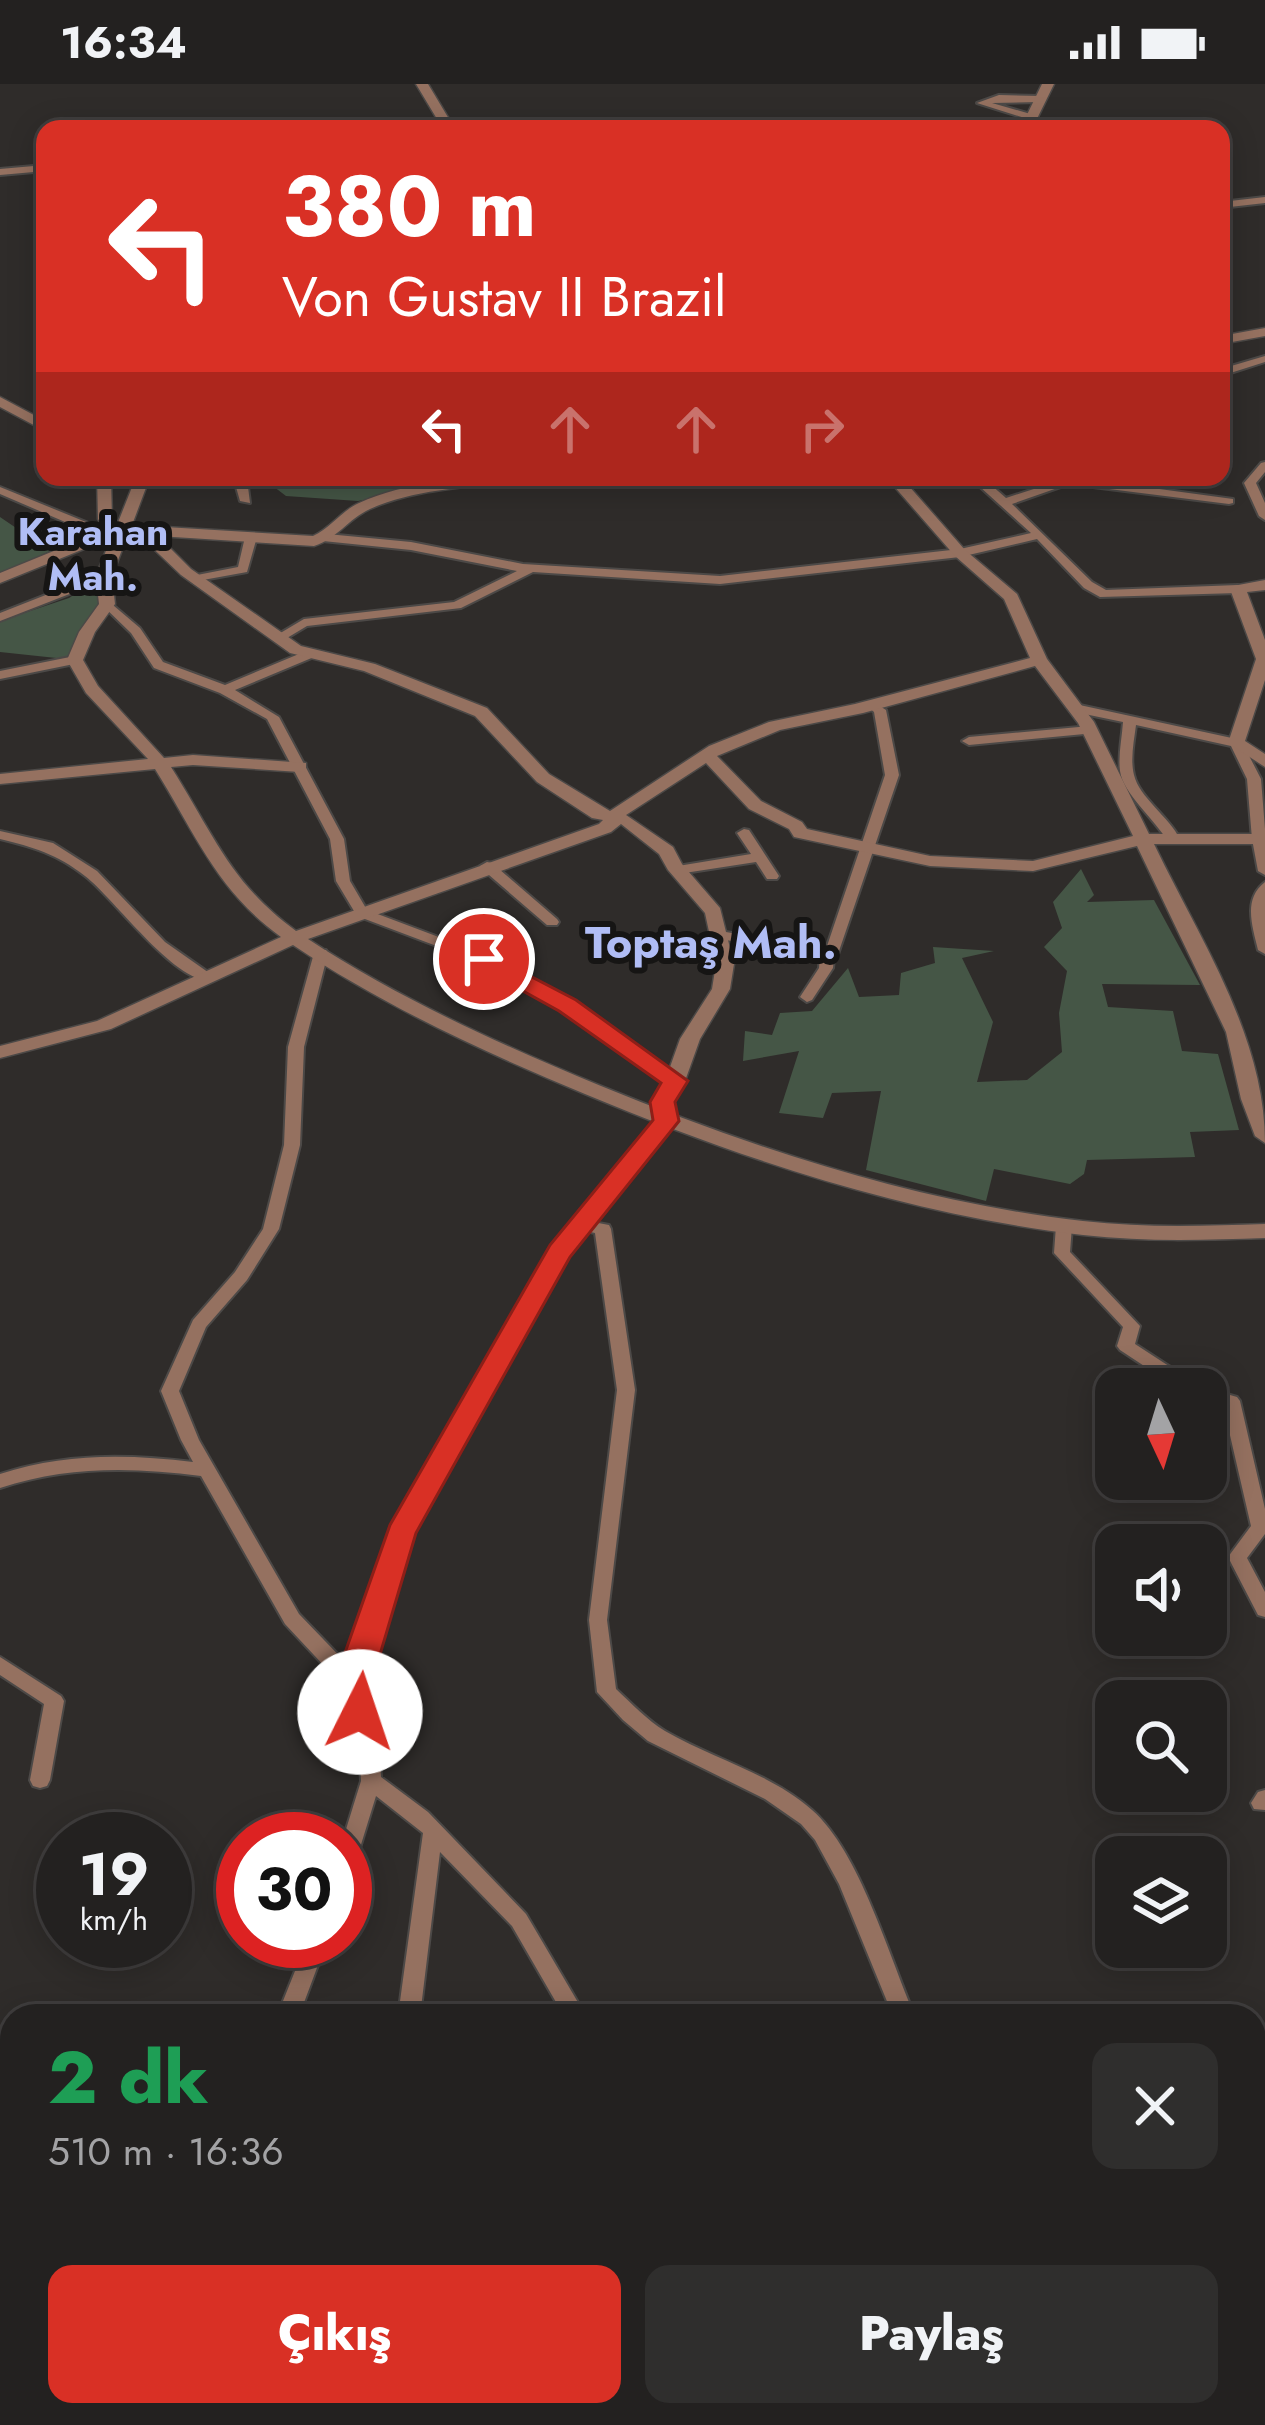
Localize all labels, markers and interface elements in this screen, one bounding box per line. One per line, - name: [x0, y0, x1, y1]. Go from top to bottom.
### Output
- text: 16:34: [60, 10, 187, 75]
- text: 380 m: [282, 146, 537, 268]
- icon: left: [84, 168, 240, 324]
- text: Von Gustav II Brazil: [282, 258, 727, 336]
- icon: left: [411, 396, 477, 462]
- icon: ahead: [537, 396, 603, 462]
- icon: ahead: [663, 396, 729, 462]
- icon: right: [789, 396, 855, 462]
- district label: Karahan Mah.: [18, 503, 168, 605]
- pin: [433, 908, 535, 1010]
- district label: Toptaş Mah.: [585, 910, 837, 975]
- icon: arrive: [451, 926, 517, 992]
- north arrow: [1095, 1368, 1227, 1500]
- map controls: [1095, 1368, 1227, 1968]
- button: sound: [1095, 1524, 1227, 1656]
- position arrow: [297, 1649, 423, 1775]
- button: search: [1095, 1680, 1227, 1812]
- speed limit sign: 30: [216, 1812, 372, 1968]
- text: 19: [79, 1831, 149, 1918]
- button: layers: [1095, 1836, 1227, 1968]
- text: km/h: [80, 1898, 148, 1941]
- text: 2 dk: [48, 2026, 209, 2130]
- button: close: [1092, 2043, 1218, 2169]
- text: 510 m · 16:36: [48, 2123, 284, 2180]
- button: Çıkış: [48, 2265, 621, 2403]
- button: Paylaş: [645, 2265, 1218, 2403]

